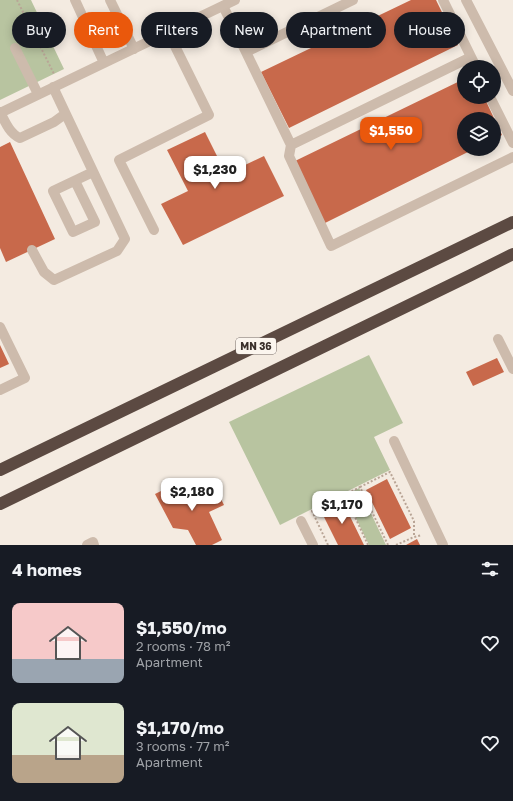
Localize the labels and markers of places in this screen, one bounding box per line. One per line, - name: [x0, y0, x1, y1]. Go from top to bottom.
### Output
- pin: $1,550: [358, 117, 424, 151]
- pin: $1,230: [182, 156, 248, 190]
- pin: $2,180: [159, 478, 225, 512]
- pin: $1,170: [309, 491, 375, 525]

